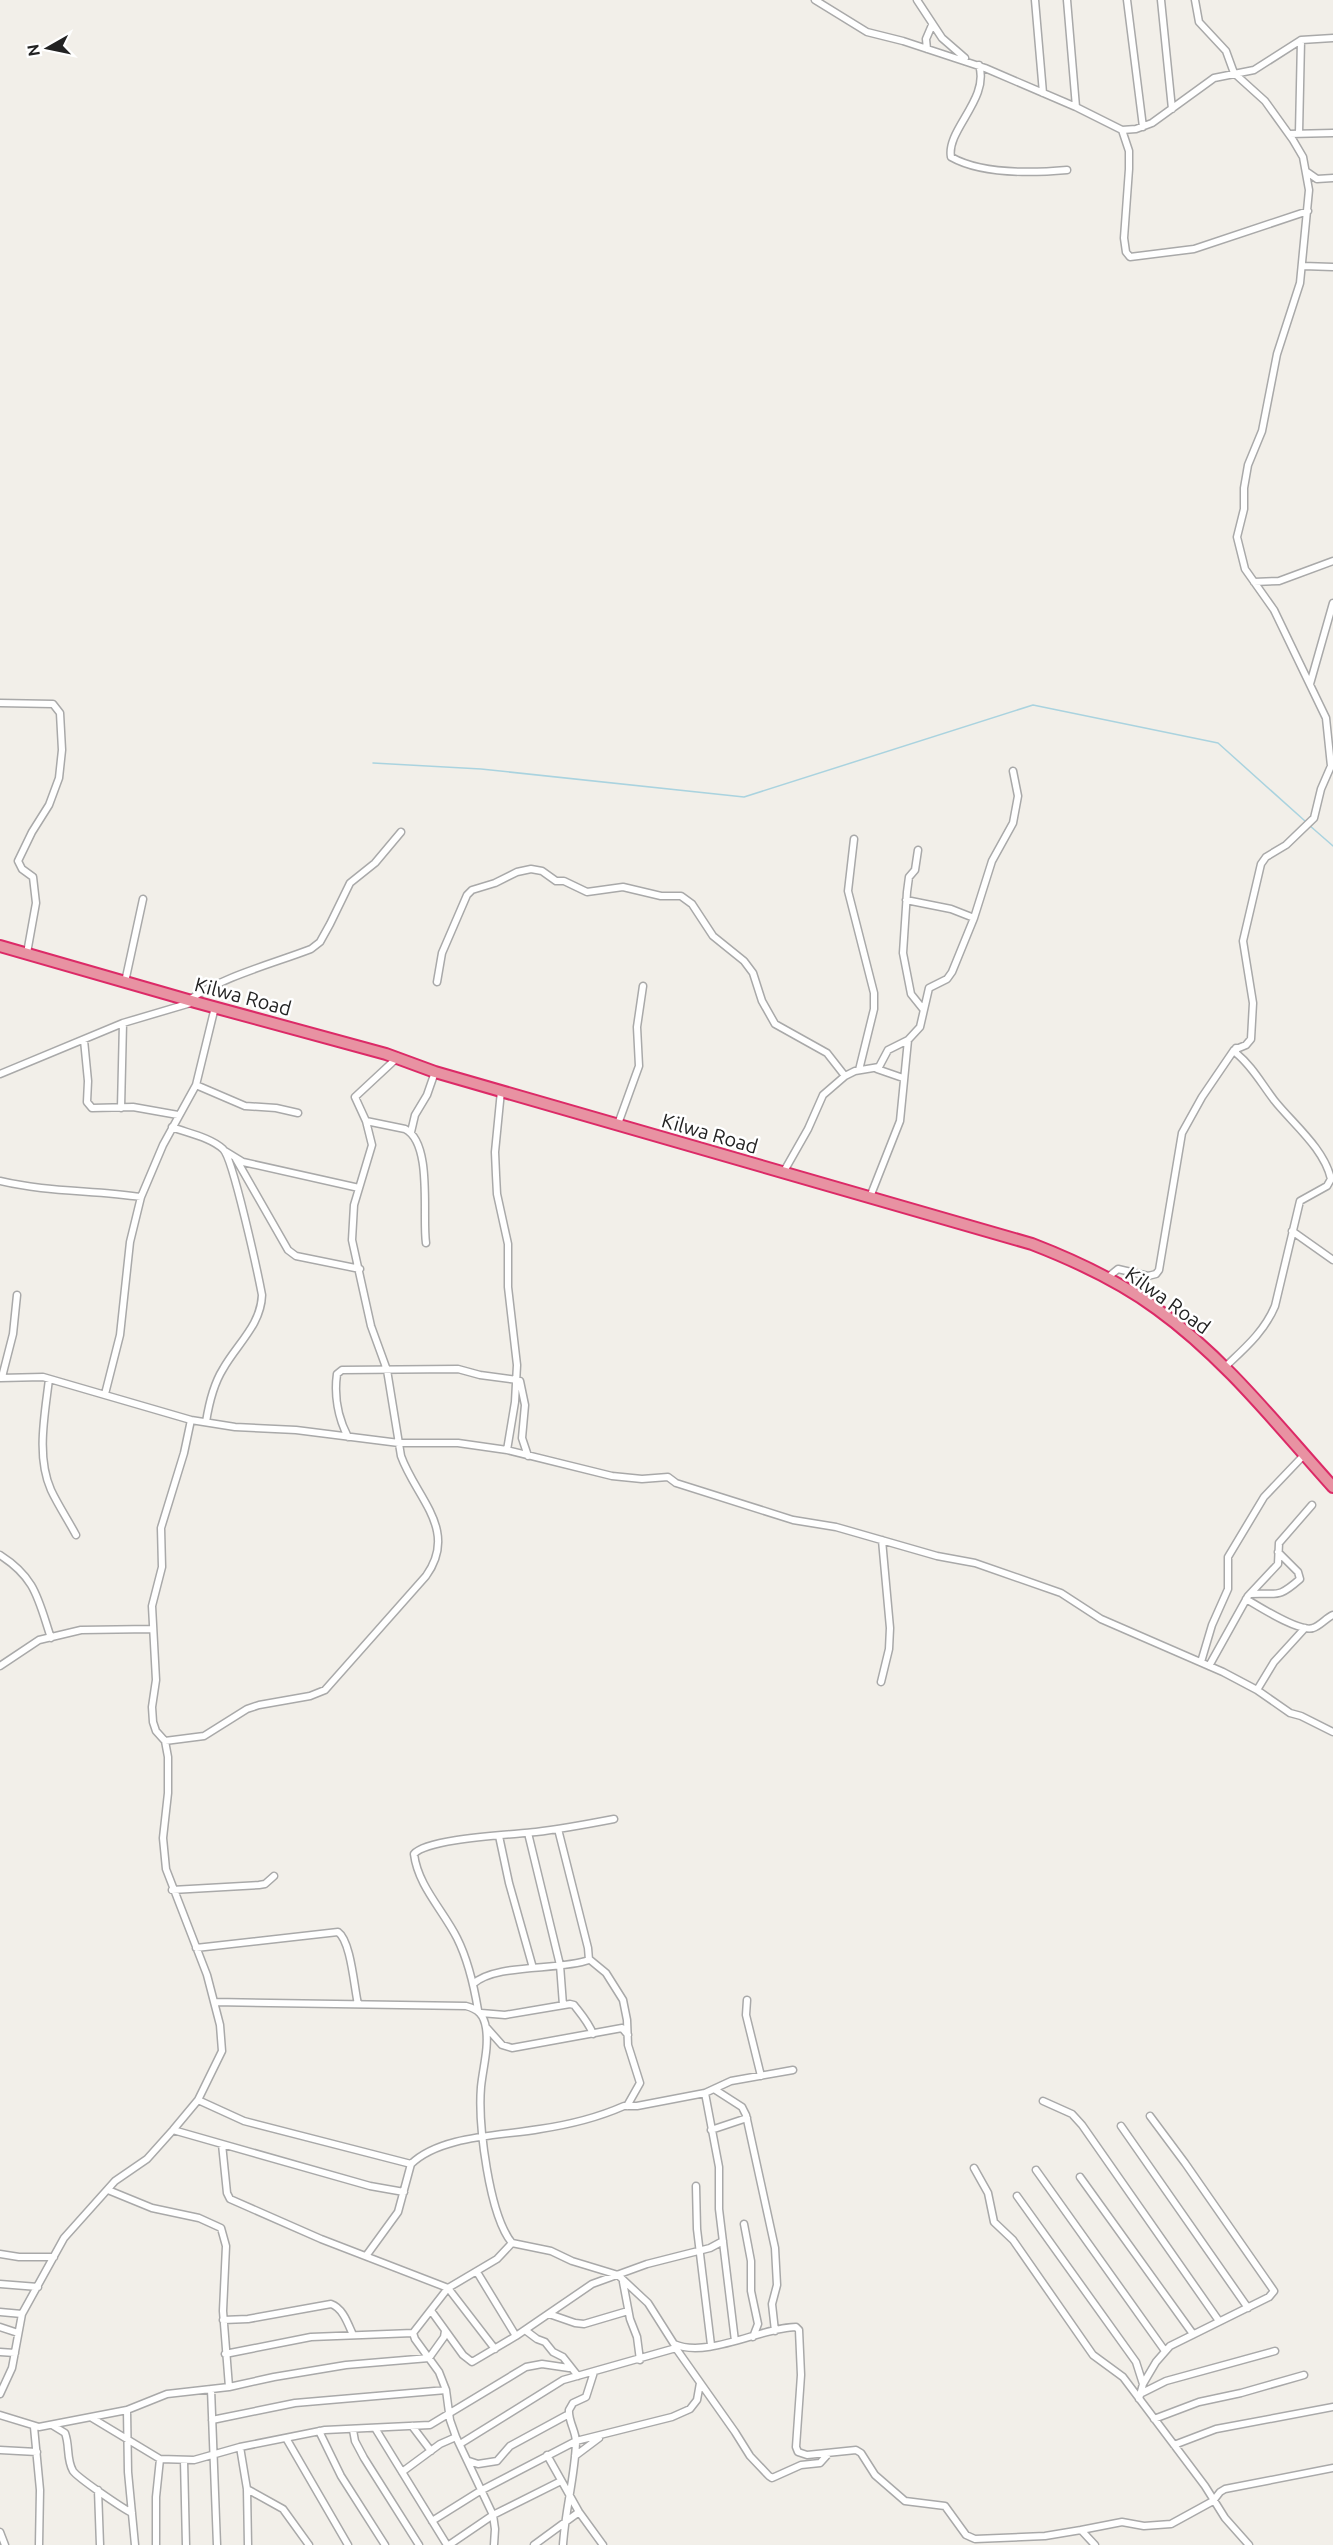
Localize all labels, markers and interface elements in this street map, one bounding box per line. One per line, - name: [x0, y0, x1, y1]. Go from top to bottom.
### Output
- north arrow: [18, 18, 78, 78]
- text: N: [23, 43, 43, 58]
- street label: Kilwa Road: [192, 972, 294, 1020]
- street label: Kilwa Road: [659, 1108, 761, 1158]
- street label: Kilwa Road: [1121, 1262, 1215, 1338]

